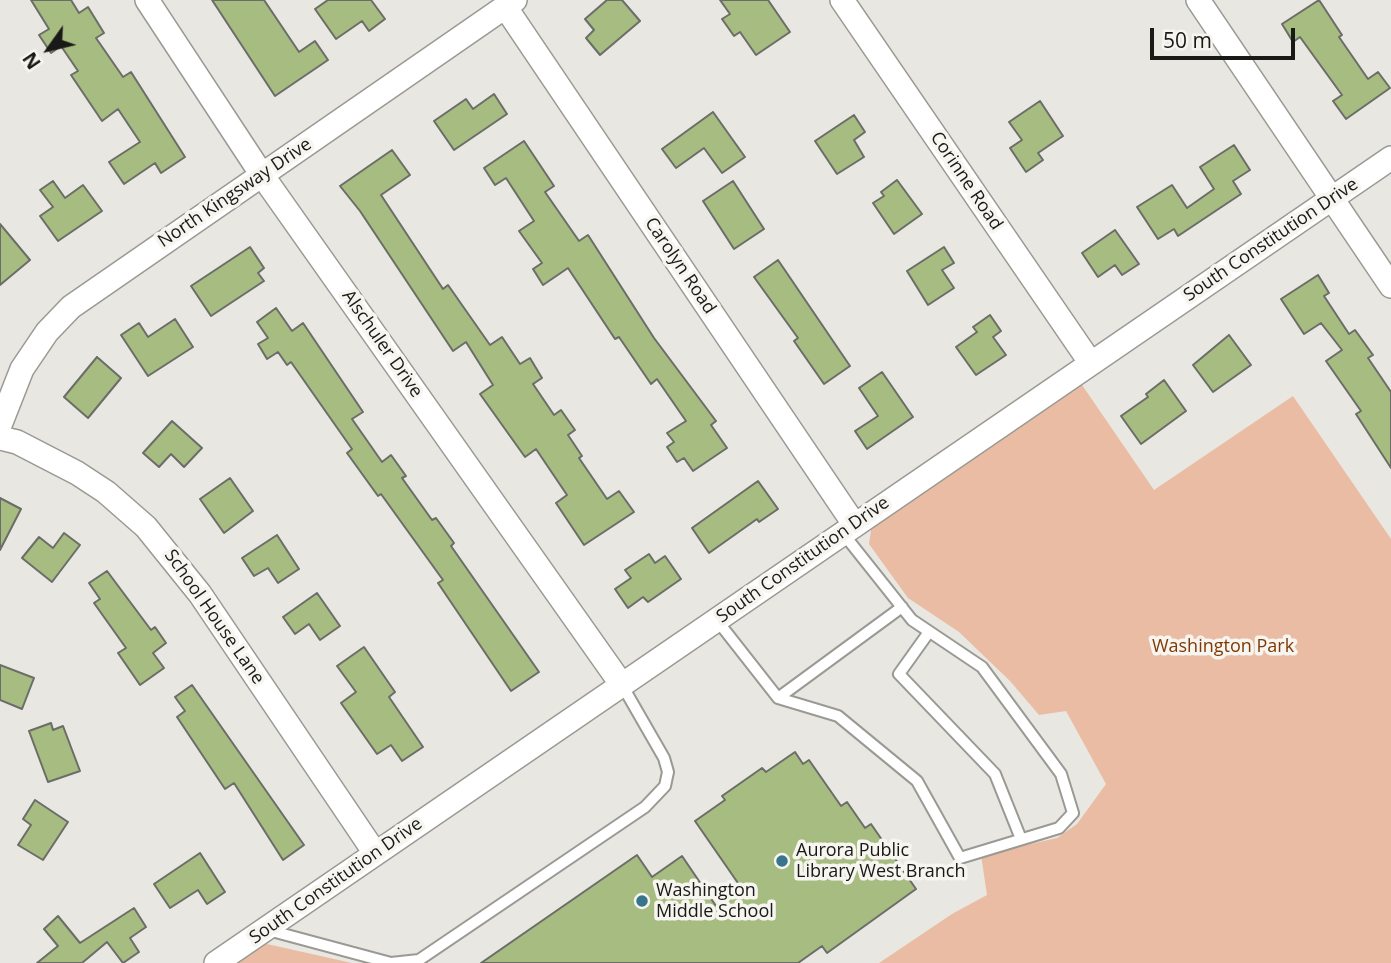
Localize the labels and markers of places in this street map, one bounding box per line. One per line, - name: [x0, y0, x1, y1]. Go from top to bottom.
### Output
- place label: Aurora Public Library West Branch: [796, 840, 965, 882]
- marker: Aurora Public Library West Branch: [774, 853, 790, 869]
- place label: Washington Middle School: [656, 880, 774, 922]
- marker: Washington Middle School: [634, 893, 650, 909]

